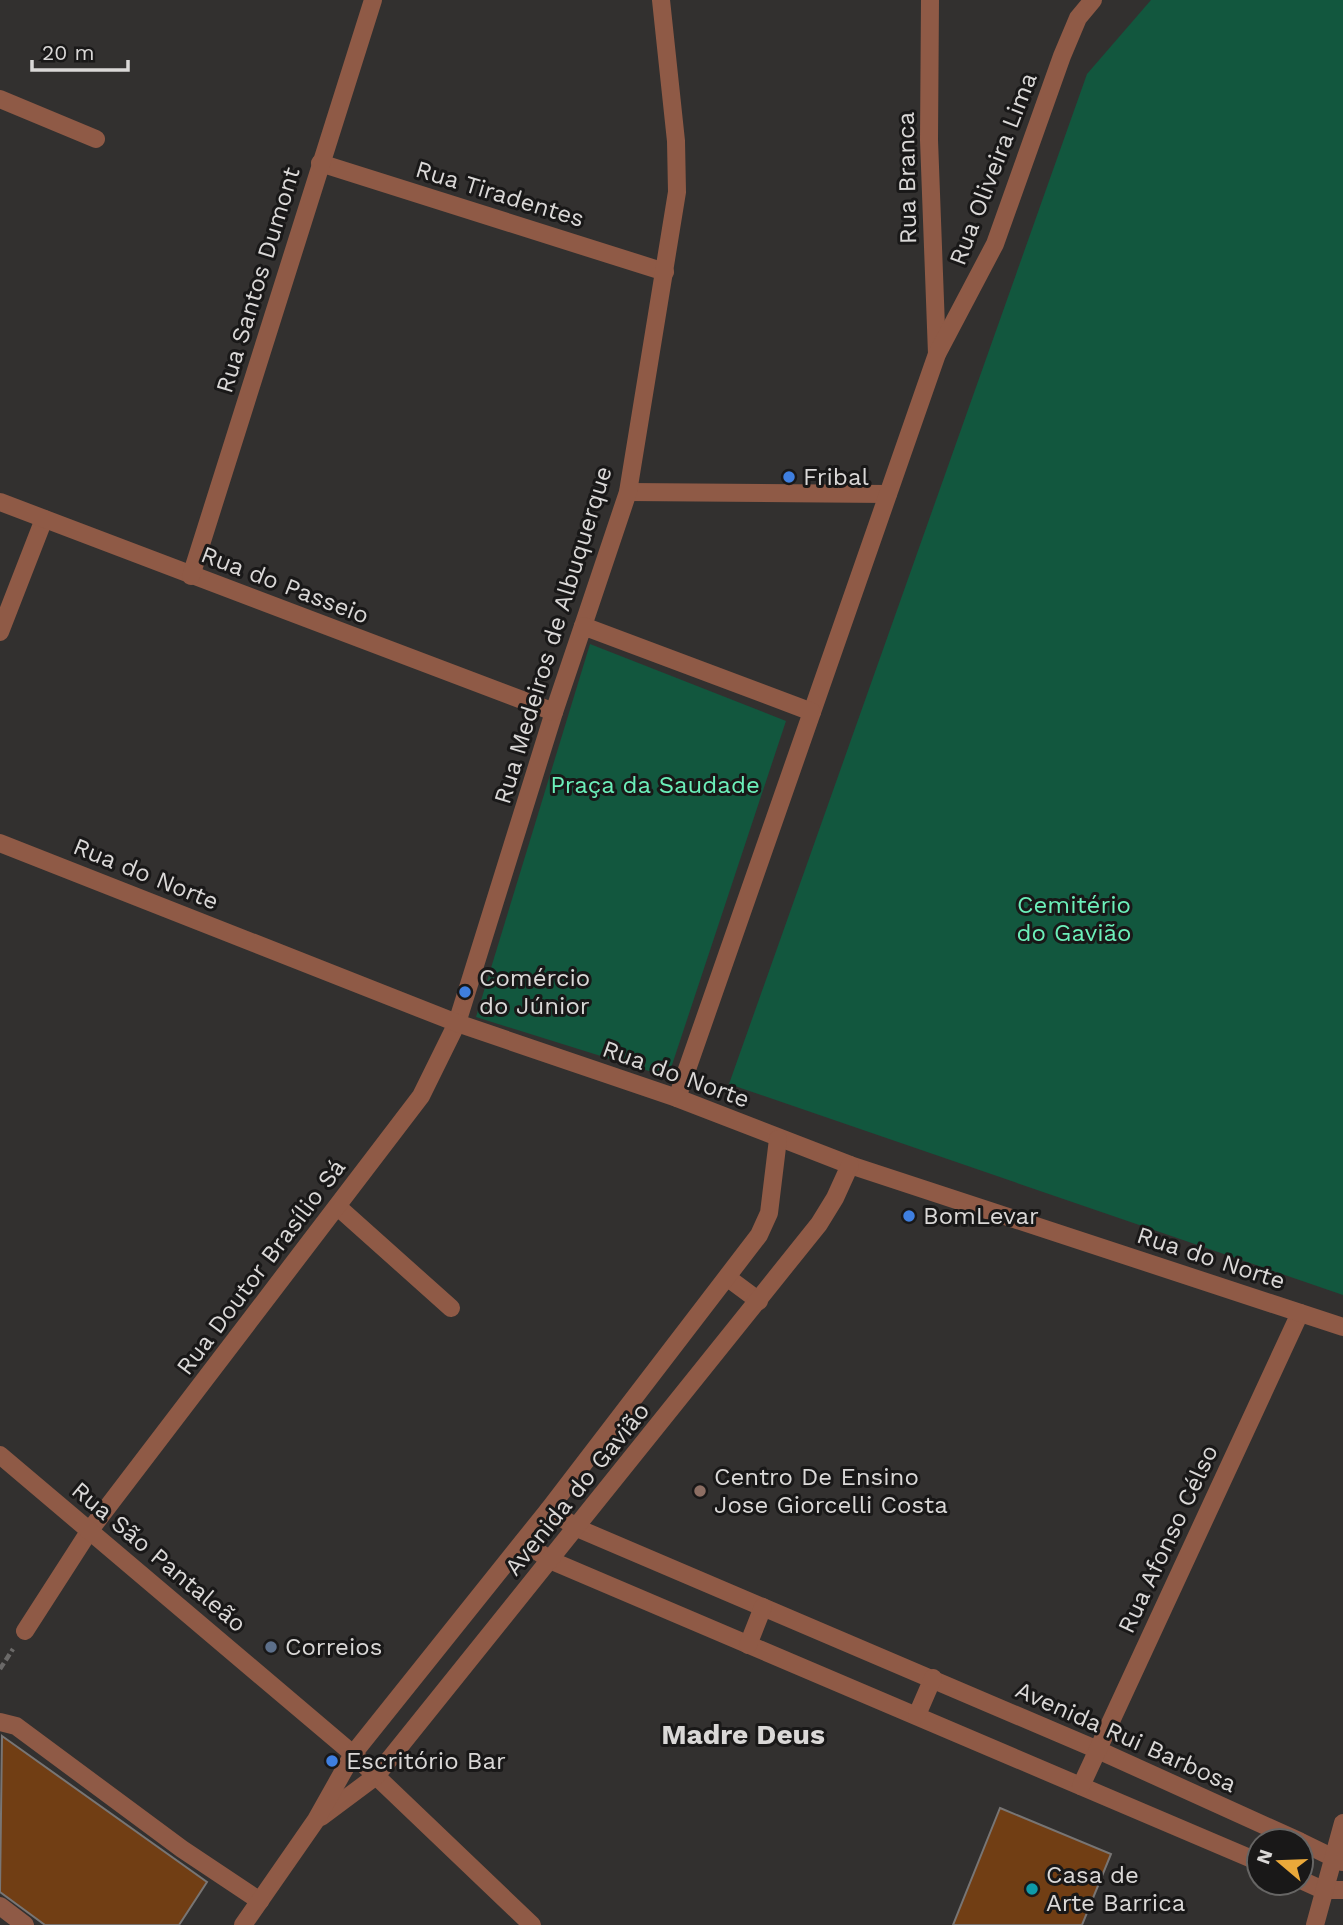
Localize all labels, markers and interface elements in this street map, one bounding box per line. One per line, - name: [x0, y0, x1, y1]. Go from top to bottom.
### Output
- scale bar: [32, 28, 128, 72]
- text: 20 m: [42, 40, 94, 65]
- street label: Rua Oliveira Lima: [943, 69, 1043, 269]
- street label: Rua Branca: [892, 112, 922, 244]
- street label: Rua Tiradentes: [412, 155, 588, 233]
- street label: Rua Santos Dumont: [210, 164, 306, 396]
- street label: Rua Medeiros de Albuquerque: [488, 463, 618, 807]
- place label: Fribal: [803, 463, 869, 491]
- marker: Fribal: [781, 469, 797, 485]
- street label: Rua do Passeio: [197, 540, 373, 630]
- park label: Praça da Saudade: [550, 771, 760, 799]
- street label: Rua do Norte: [69, 832, 223, 916]
- park label: Cemitério do Gavião: [1016, 891, 1132, 947]
- place label: Comércio do Júnior: [479, 964, 590, 1020]
- marker: Comércio do Júnior: [457, 984, 473, 1000]
- street label: Rua do Norte: [599, 1034, 753, 1114]
- street label: Rua Doutor Brasílio Sá: [171, 1154, 351, 1380]
- place label: BomLevar: [923, 1202, 1039, 1230]
- marker: BomLevar: [901, 1208, 917, 1224]
- street label: Rua do Norte: [1133, 1221, 1289, 1295]
- street label: Avenida do Gavião: [499, 1397, 655, 1581]
- street label: Rua Afonso Célso: [1112, 1440, 1224, 1638]
- place label: Centro De Ensino Jose Giorcelli Costa: [714, 1463, 948, 1519]
- street label: Rua São Pantaleão: [66, 1476, 252, 1638]
- marker: Centro De Ensino Jose Giorcelli Costa: [692, 1483, 708, 1499]
- place label: Correios: [285, 1633, 382, 1661]
- marker: Correios: [263, 1639, 279, 1655]
- street label: Avenida Rui Barbosa: [1011, 1676, 1241, 1798]
- district label: Madre Deus: [661, 1718, 825, 1751]
- place label: Escritório Bar: [346, 1747, 506, 1775]
- marker: Escritório Bar: [324, 1753, 340, 1769]
- north arrow: [1245, 1827, 1315, 1897]
- text: N: [1251, 1846, 1278, 1867]
- place label: Casa de Arte Barrica: [1046, 1861, 1185, 1917]
- marker: Casa de Arte Barrica: [1024, 1881, 1040, 1897]

